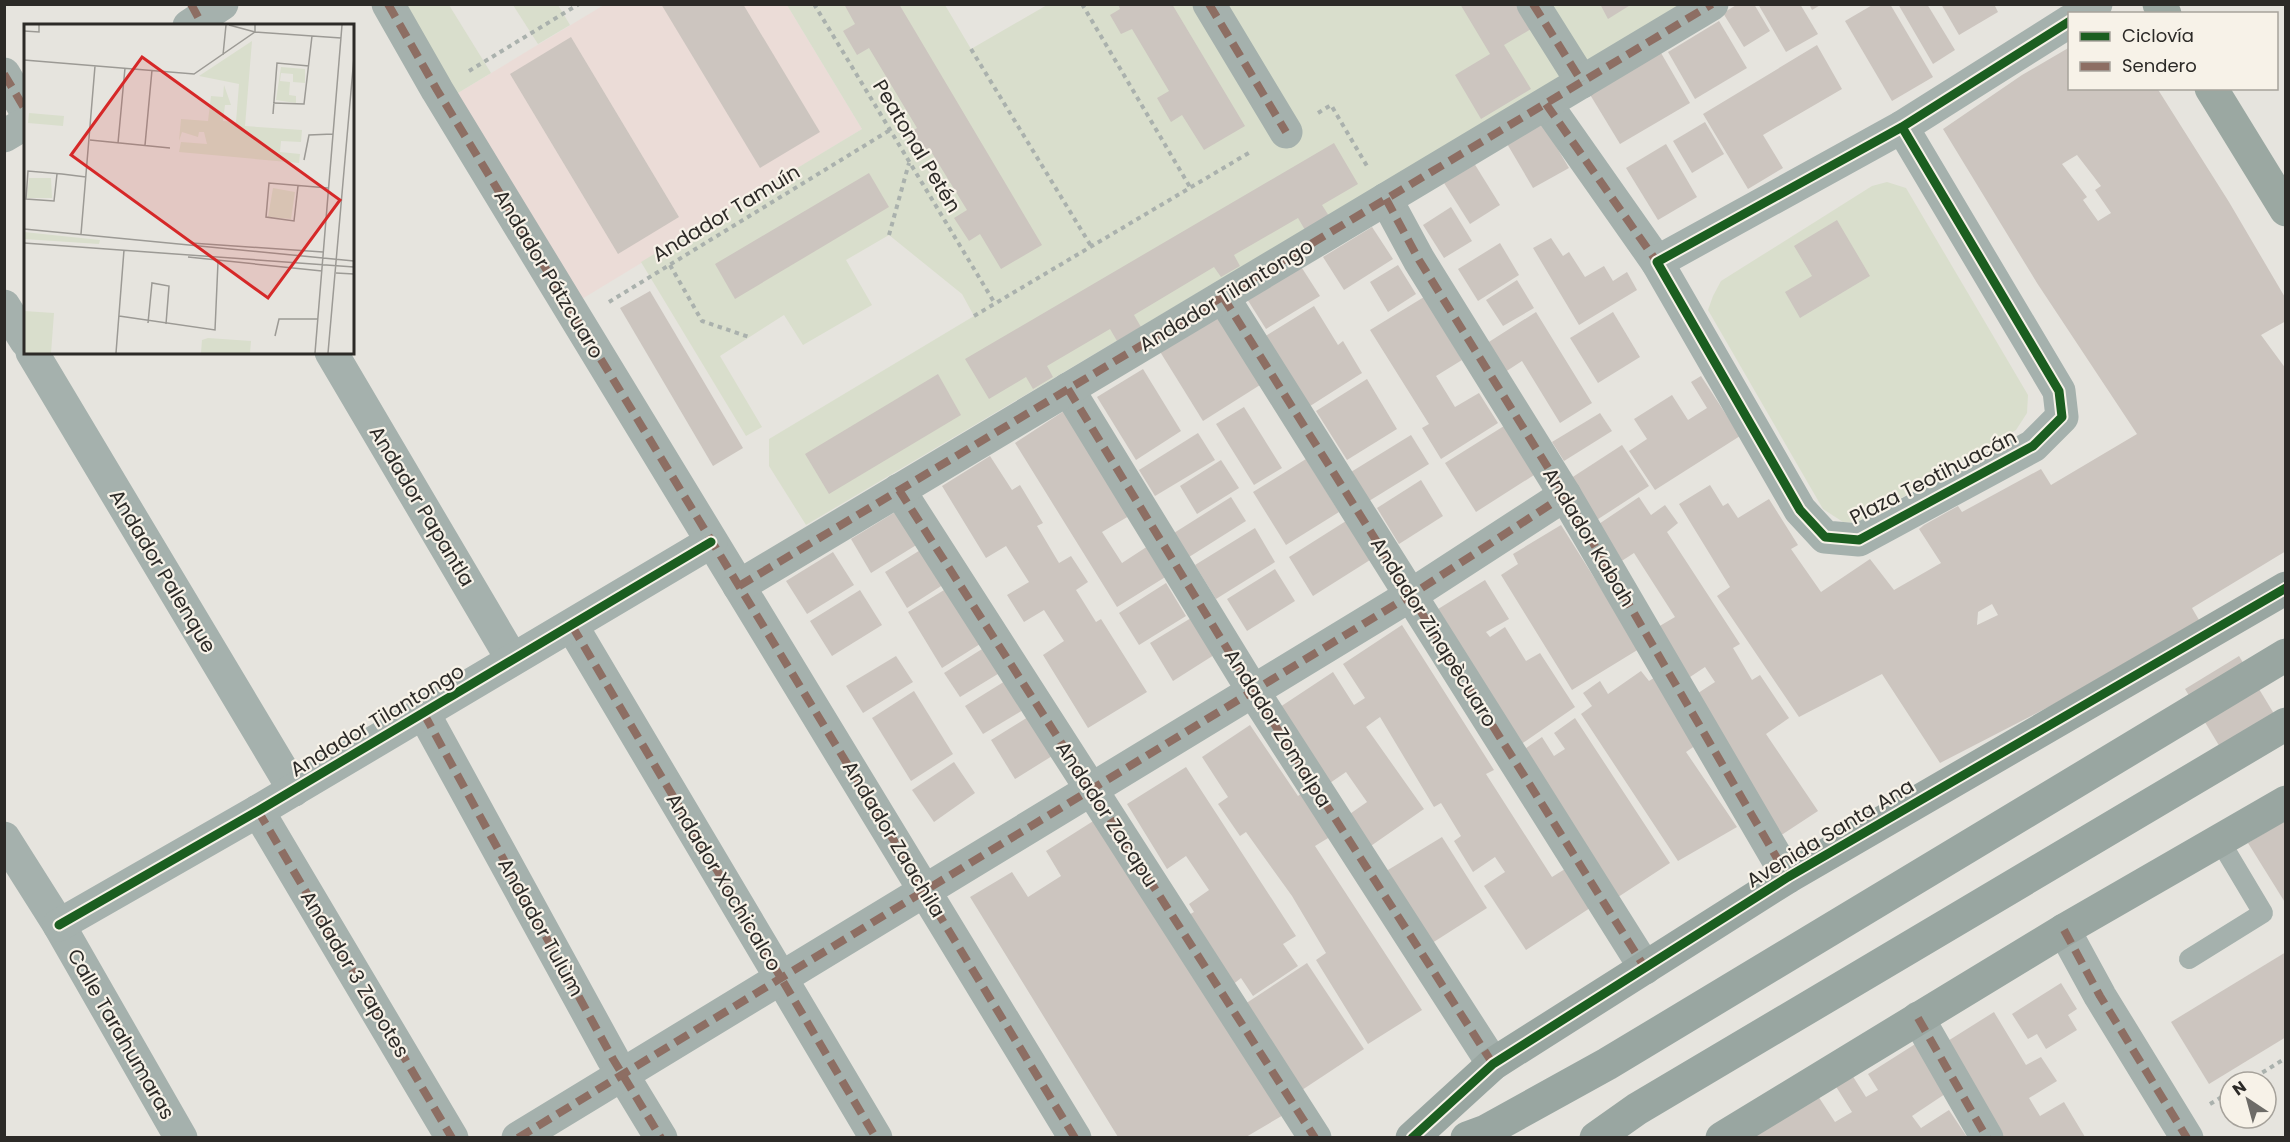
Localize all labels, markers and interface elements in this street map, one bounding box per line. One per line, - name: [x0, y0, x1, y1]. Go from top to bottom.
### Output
- legend: [2068, 12, 2278, 90]
- text: Ciclovía: [2122, 23, 2194, 48]
- inset map: [24, 24, 354, 354]
- text: Sendero: [2122, 53, 2197, 78]
- street label: Peatonal Petén: [866, 74, 968, 218]
- street label: Andador Tamuín: [647, 158, 805, 268]
- street label: Andador Pátzcuaro: [487, 184, 611, 364]
- street label: Andador Tilantongo: [1134, 232, 1318, 358]
- street label: Andador Papantla: [363, 420, 481, 592]
- street label: Plaza Teotihuacán: [1845, 423, 2021, 531]
- street label: Andador Kabah: [1536, 462, 1642, 612]
- street label: Andador Palenque: [103, 484, 223, 658]
- street label: Andador Zinapècuaro: [1364, 532, 1504, 732]
- street label: Andador Zomalpa: [1218, 643, 1338, 813]
- street label: Andador Tilantongo: [285, 657, 469, 783]
- street label: Andador Zacapu: [1049, 736, 1165, 892]
- street label: Andador Zaachila: [836, 755, 952, 923]
- street label: Avenida Santa Ana: [1741, 772, 1919, 894]
- street label: Andador Xochicalco: [660, 788, 788, 976]
- street label: Andador Tulùm: [491, 853, 591, 1001]
- street label: Andador 3 Zapotes: [294, 885, 416, 1063]
- street label: Calle Tarahumaras: [61, 943, 181, 1125]
- north arrow: [2218, 1070, 2278, 1130]
- text: N: [2228, 1075, 2251, 1101]

